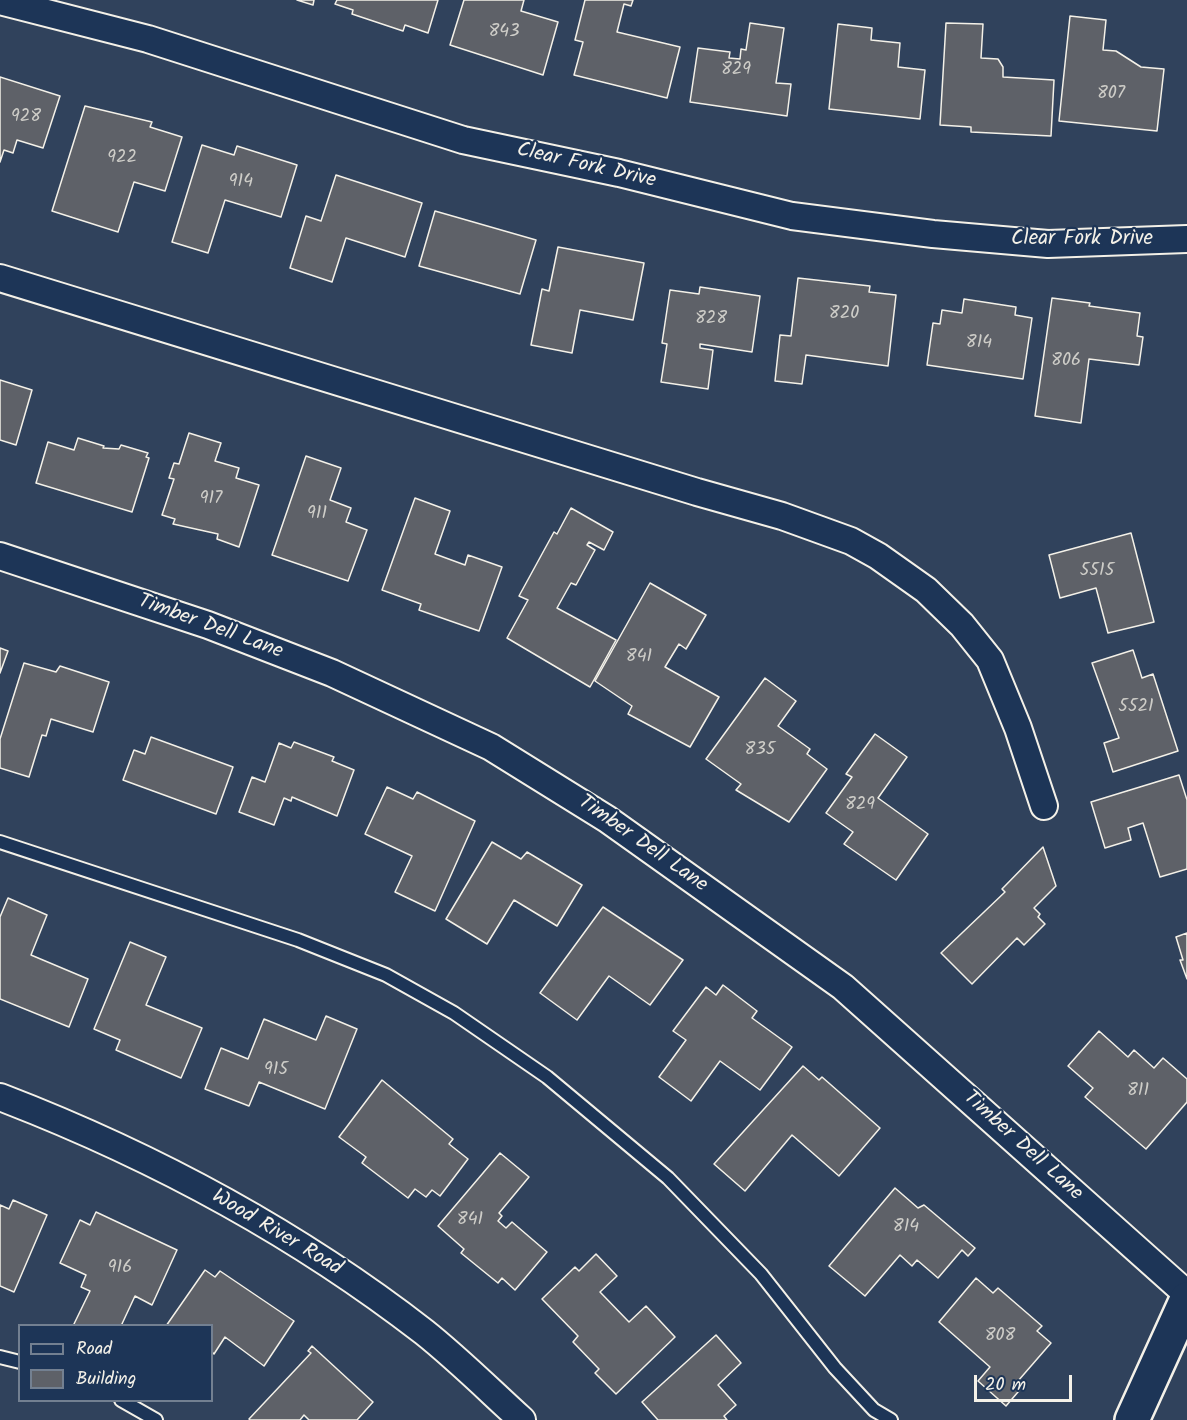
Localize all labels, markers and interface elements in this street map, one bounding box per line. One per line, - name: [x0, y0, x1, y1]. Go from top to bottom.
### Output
- house number: 843: [488, 22, 520, 44]
- house number: 829: [721, 60, 751, 82]
- house number: 807: [1097, 84, 1125, 106]
- house number: 928: [11, 107, 41, 129]
- street label: Clear Fork Drive: [514, 139, 658, 195]
- house number: 922: [107, 148, 137, 170]
- house number: 914: [229, 172, 253, 194]
- street label: Clear Fork Drive: [1011, 227, 1153, 253]
- house number: 820: [829, 304, 859, 326]
- house number: 828: [695, 309, 727, 331]
- house number: 814: [966, 333, 992, 355]
- house number: 806: [1051, 351, 1081, 373]
- house number: 917: [200, 489, 222, 511]
- house number: 911: [307, 504, 327, 526]
- house number: 5515: [1080, 561, 1114, 583]
- street label: Timber Dell Lane: [134, 590, 286, 666]
- house number: 841: [626, 647, 652, 669]
- house number: 5521: [1118, 697, 1154, 719]
- house number: 835: [745, 740, 775, 762]
- street label: Timber Dell Lane: [572, 791, 712, 899]
- house number: 829: [845, 795, 875, 817]
- house number: 915: [264, 1060, 288, 1082]
- house number: 811: [1127, 1081, 1149, 1103]
- street label: Timber Dell Lane: [957, 1087, 1087, 1207]
- street label: Wood River Road: [206, 1185, 346, 1283]
- house number: 841: [457, 1210, 483, 1232]
- house number: 814: [893, 1217, 919, 1239]
- house number: 916: [108, 1258, 132, 1280]
- legend: [18, 1324, 213, 1402]
- house number: 808: [985, 1326, 1015, 1348]
- text: Road: [76, 1335, 112, 1364]
- scale bar: [977, 1363, 1074, 1401]
- text: Building: [76, 1365, 136, 1394]
- text: 20 m: [985, 1371, 1026, 1400]

